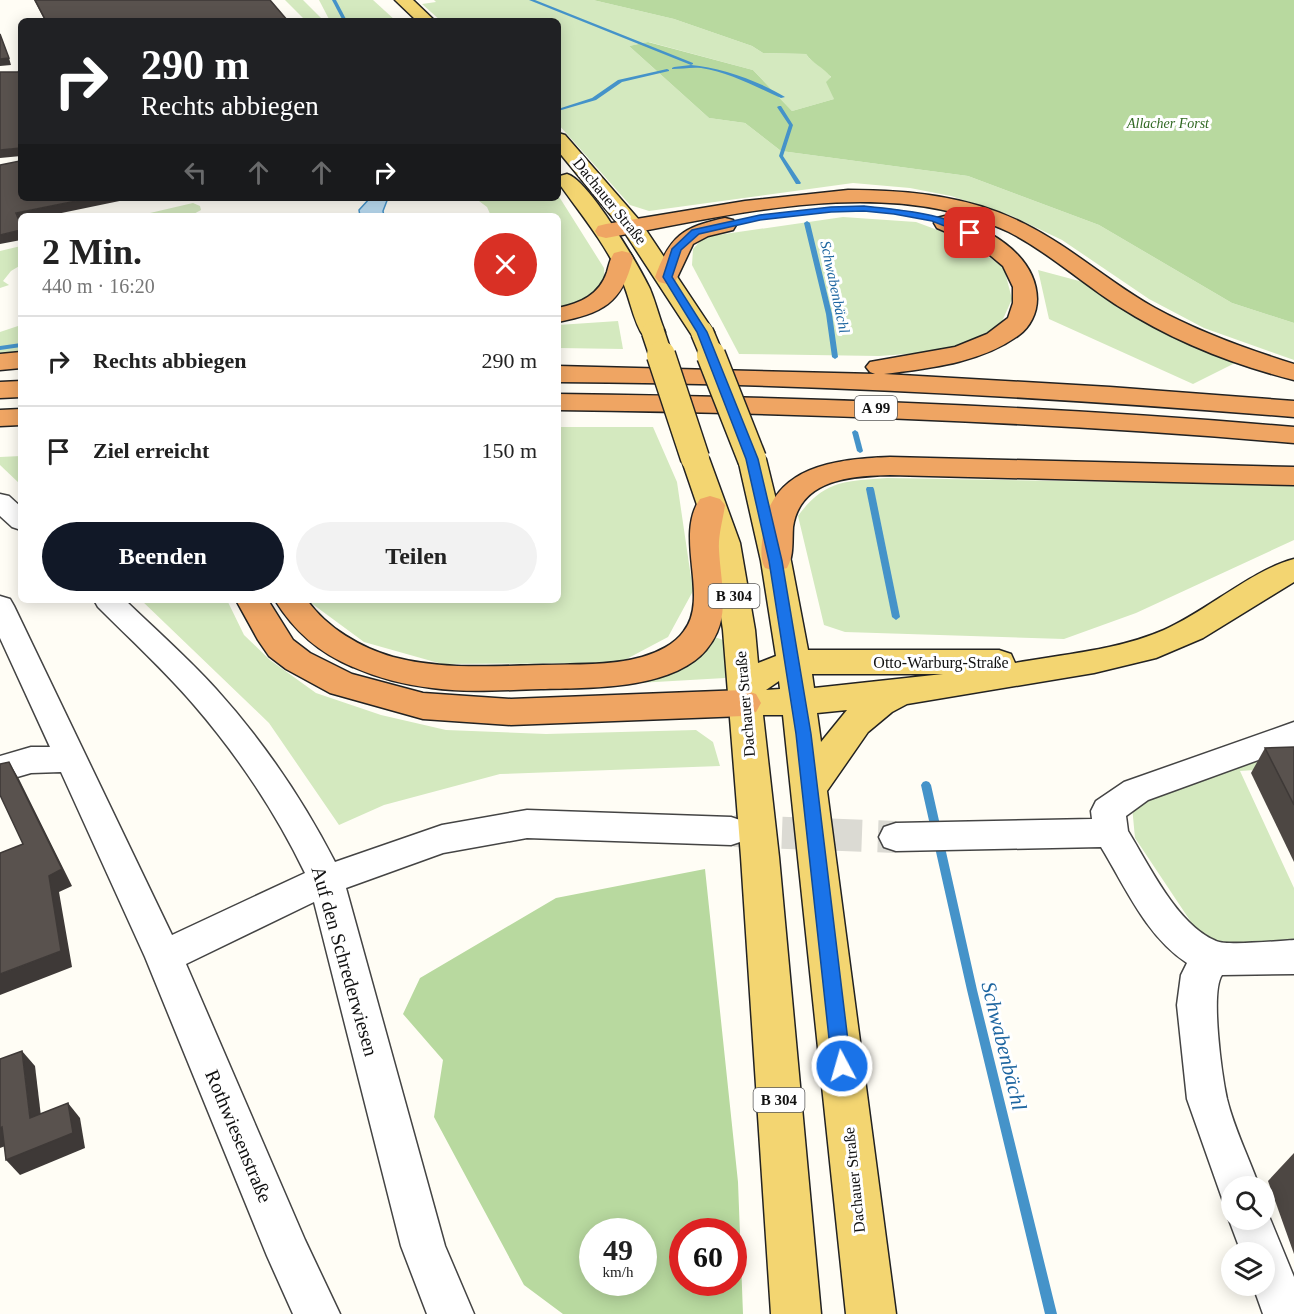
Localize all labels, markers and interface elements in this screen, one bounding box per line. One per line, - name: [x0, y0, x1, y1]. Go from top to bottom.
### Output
- icon: right: [42, 42, 120, 120]
- text: 290 m: [141, 42, 250, 88]
- text: Rechts abbiegen: [141, 91, 319, 121]
- park label: Allacher Forst: [1126, 116, 1210, 131]
- street label: Dachauer Straße: [570, 154, 650, 248]
- icon: left: [179, 156, 212, 189]
- icon: ahead: [242, 156, 275, 189]
- icon: ahead: [305, 156, 338, 189]
- icon: right: [368, 156, 401, 189]
- pin: [944, 207, 995, 258]
- icon: arrive: [953, 216, 986, 249]
- text: 2 Min.: [42, 232, 142, 272]
- button: close: [474, 233, 537, 296]
- water label: Schwabenbächl: [817, 239, 853, 335]
- text: 440 m · 16:20: [42, 275, 155, 297]
- icon: right: [42, 345, 75, 378]
- text: Rechts abbiegen: [93, 348, 246, 373]
- text: 290 m: [481, 348, 537, 373]
- road number: A 99: [855, 396, 897, 420]
- icon: arrive: [42, 435, 75, 468]
- text: Ziel erreicht: [93, 438, 209, 463]
- text: 150 m: [481, 438, 537, 463]
- button: Beenden: [42, 522, 284, 591]
- button: Teilen: [296, 522, 537, 591]
- road number: B 304: [708, 584, 760, 608]
- street label: Dachauer Straße: [732, 650, 758, 758]
- street label: Otto-Warburg-Straße: [873, 654, 1009, 672]
- street label: Auf den Schrederwiesen: [307, 863, 383, 1059]
- water label: Schwabenbächl: [976, 979, 1032, 1113]
- position arrow: [810, 1034, 874, 1098]
- street label: Rothwiesenstraße: [201, 1066, 277, 1206]
- road number: B 304: [754, 1088, 804, 1112]
- street label: Dachauer Straße: [840, 1126, 868, 1234]
- map controls: [1221, 1176, 1275, 1296]
- button: search: [1221, 1176, 1275, 1230]
- speed limit sign: 60: [669, 1218, 747, 1296]
- text: 49: [603, 1233, 633, 1266]
- button: layers: [1221, 1242, 1275, 1296]
- text: km/h: [603, 1264, 633, 1280]

